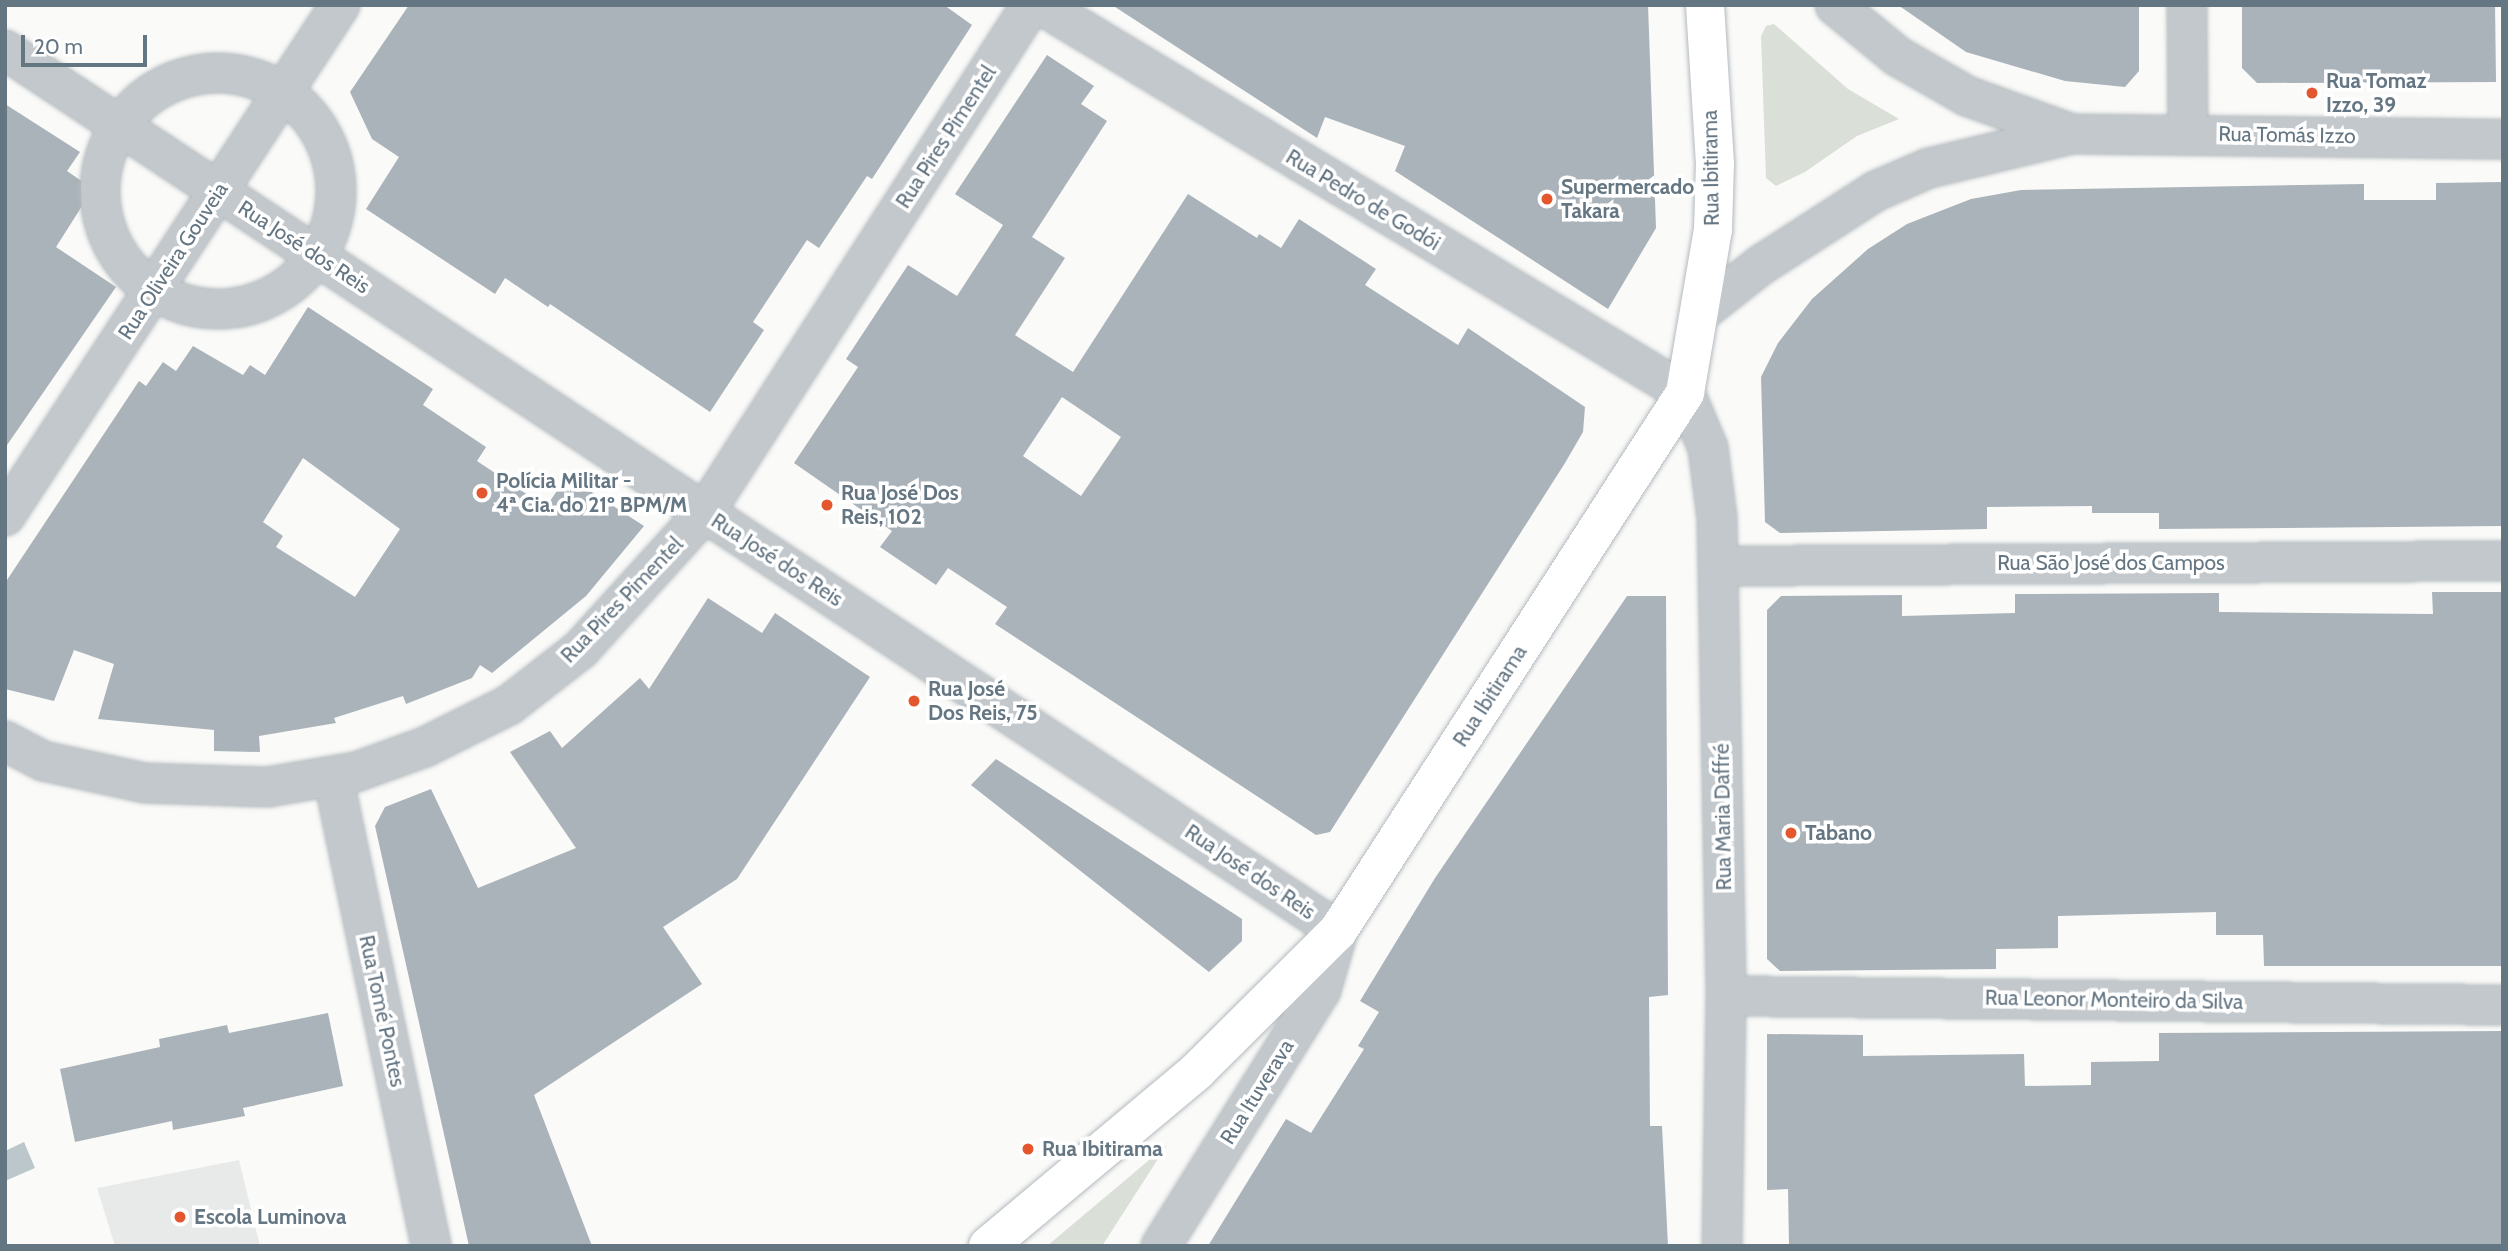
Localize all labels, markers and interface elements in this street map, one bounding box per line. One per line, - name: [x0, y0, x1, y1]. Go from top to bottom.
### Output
- scale bar: [24, 21, 150, 65]
- text: 20 m: [34, 34, 83, 59]
- street label: Rua Pires Pimentel: [891, 61, 1001, 213]
- place label: Rua Tomaz Izzo, 39: [2326, 68, 2426, 118]
- marker: Rua Tomaz Izzo, 39: [2304, 85, 2320, 101]
- street label: Rua Ibitirama: [1697, 110, 1725, 226]
- street label: Rua Tomás Izzo: [2218, 121, 2356, 149]
- street label: Rua Pedro de Godói: [1281, 144, 1445, 256]
- place label: Supermercado Takara: [1561, 174, 1694, 224]
- street label: Rua Oliveira Gouveia: [113, 178, 233, 344]
- marker: Supermercado Takara: [1539, 191, 1555, 207]
- street label: Rua José dos Reis: [233, 195, 375, 299]
- place label: Polícia Militar - 4ª Cia. do 21º BPM/M: [496, 468, 687, 518]
- place label: Rua José Dos Reis, 102: [841, 480, 959, 530]
- marker: Polícia Militar - 4ª Cia. do 21º BPM/M: [474, 485, 490, 501]
- marker: Rua José Dos Reis, 102: [819, 497, 835, 513]
- street label: Rua José dos Reis: [706, 508, 848, 612]
- street label: Rua Pires Pimentel: [556, 532, 688, 668]
- street label: Rua São José dos Campos: [1997, 550, 2225, 576]
- street label: Rua Ibitirama: [1448, 640, 1532, 752]
- place label: Rua José Dos Reis, 75: [928, 676, 1038, 726]
- marker: Rua José Dos Reis, 75: [906, 693, 922, 709]
- street label: Rua Maria Daffré: [1709, 743, 1737, 891]
- street label: Rua José dos Reis: [1180, 819, 1320, 925]
- place label: Tabano: [1805, 820, 1872, 846]
- marker: Tabano: [1783, 825, 1799, 841]
- street label: Rua Tomé Pontes: [354, 933, 410, 1089]
- street label: Rua Leonor Monteiro da Silva: [1985, 985, 2243, 1015]
- street label: Rua Ituverava: [1215, 1035, 1299, 1149]
- place label: Rua Ibitirama: [1042, 1136, 1163, 1162]
- marker: Rua Ibitirama: [1020, 1141, 1036, 1157]
- place label: Escola Luminova: [194, 1204, 346, 1230]
- marker: Escola Luminova: [172, 1209, 188, 1225]

